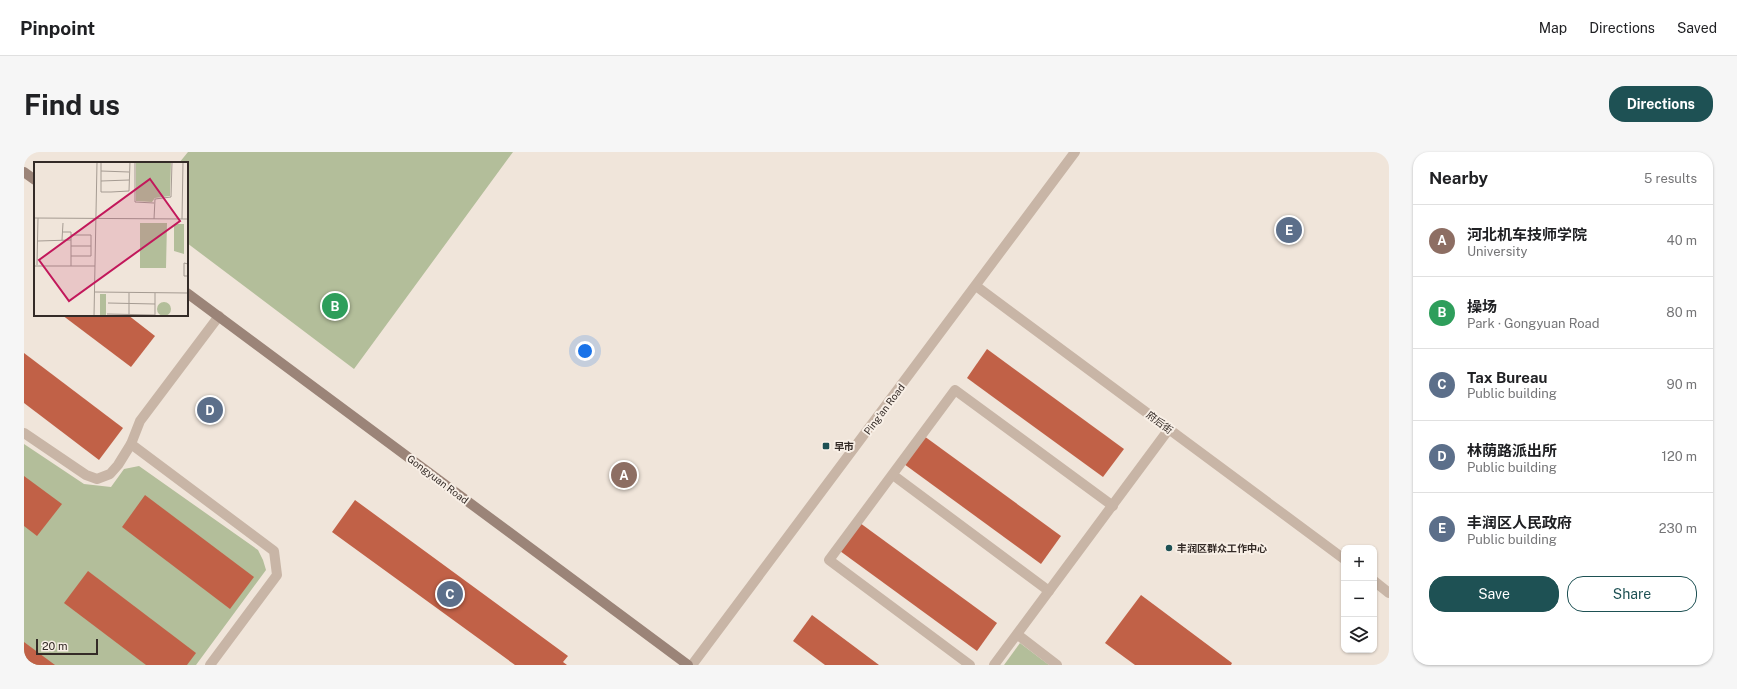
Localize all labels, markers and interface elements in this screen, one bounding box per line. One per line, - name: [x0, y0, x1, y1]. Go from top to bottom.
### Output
- text: Pinpoint: [20, 17, 95, 39]
- text: Map: [1539, 20, 1567, 36]
- text: Directions: [1589, 20, 1655, 36]
- text: Saved: [1677, 20, 1717, 36]
- button: Directions: [1609, 86, 1713, 122]
- text: Find us: [24, 88, 120, 121]
- inset map: [34, 162, 188, 316]
- text: Nearby: [1429, 168, 1488, 188]
- text: 5 results: [1644, 171, 1697, 186]
- pin: E: [1276, 215, 1302, 245]
- text: 河北机车技师学院: [1467, 226, 1587, 243]
- text: A: [1437, 233, 1447, 248]
- text: 40 m: [1666, 233, 1697, 248]
- text: University: [1467, 244, 1527, 259]
- pin: B: [322, 291, 348, 321]
- text: 操场: [1467, 298, 1497, 315]
- text: B: [1438, 305, 1446, 320]
- text: 80 m: [1666, 305, 1697, 320]
- text: Park · Gongyuan Road: [1467, 316, 1600, 331]
- your location: [575, 341, 595, 361]
- text: Tax Bureau: [1467, 369, 1547, 386]
- text: C: [1437, 377, 1447, 392]
- text: 90 m: [1667, 377, 1697, 392]
- street label: Ping'an Road: [861, 381, 907, 437]
- text: Public building: [1467, 386, 1557, 401]
- pin: D: [197, 395, 223, 425]
- street label: 府后街: [1144, 408, 1176, 436]
- place label: 早市: [834, 440, 854, 452]
- marker: 早市: [821, 441, 831, 451]
- text: 林荫路派出所: [1467, 442, 1557, 459]
- text: D: [1437, 449, 1447, 464]
- text: 120 m: [1662, 449, 1697, 464]
- street label: Gongyuan Road: [405, 452, 471, 506]
- pin: A: [611, 460, 637, 490]
- text: Public building: [1467, 460, 1557, 475]
- text: 丰润区人民政府: [1467, 514, 1572, 531]
- text: E: [1438, 521, 1446, 536]
- text: 230 m: [1659, 521, 1697, 536]
- text: Public building: [1467, 532, 1557, 547]
- place label: 丰润区群众工作中心: [1177, 542, 1267, 554]
- marker: 丰润区群众工作中心: [1164, 543, 1174, 553]
- map controls: [1341, 545, 1377, 653]
- button: +: [1341, 545, 1377, 581]
- button: Save: [1429, 576, 1559, 612]
- button: Share: [1567, 576, 1697, 612]
- pin: C: [437, 579, 463, 609]
- button: −: [1341, 581, 1377, 617]
- button: layers: [1341, 617, 1377, 653]
- scale bar: [36, 637, 98, 656]
- text: 20 m: [42, 640, 67, 652]

